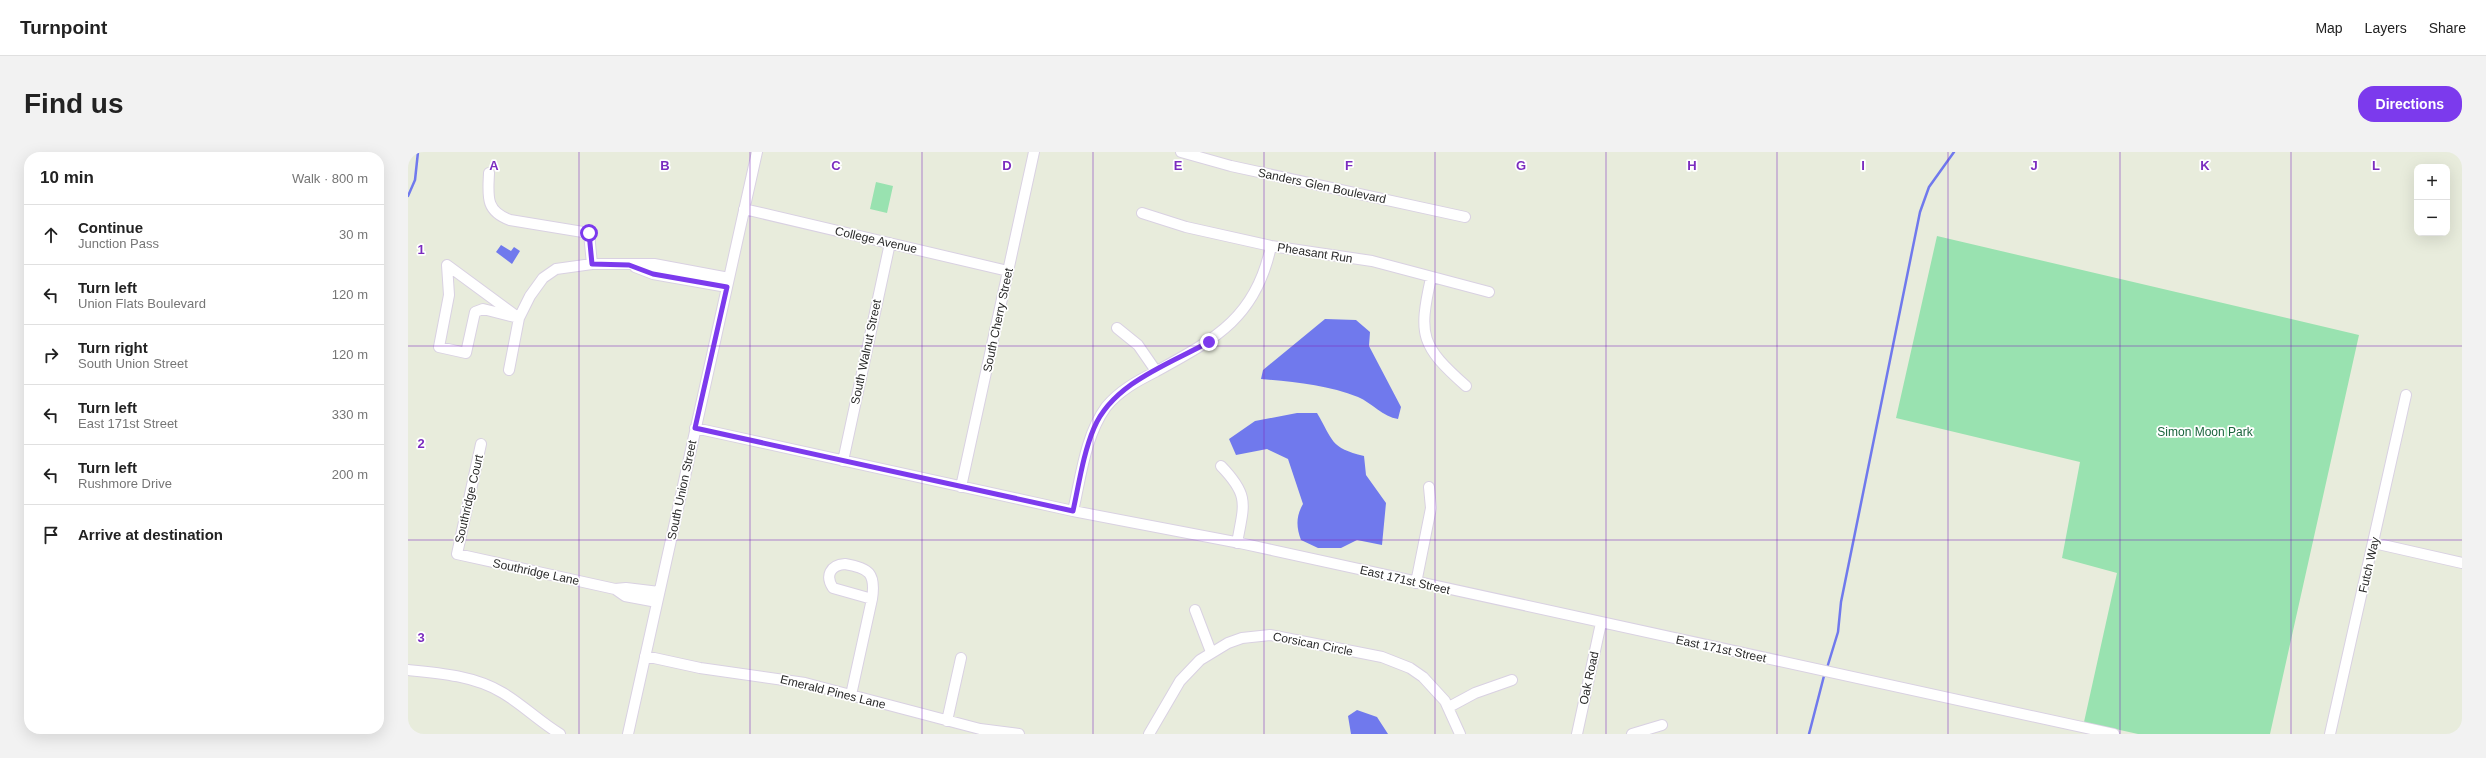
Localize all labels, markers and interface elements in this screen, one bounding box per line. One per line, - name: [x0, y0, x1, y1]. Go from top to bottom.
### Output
- text: Turnpoint: [20, 17, 107, 38]
- text: Map: [2315, 20, 2343, 36]
- text: Layers: [2365, 20, 2407, 36]
- text: Share: [2429, 20, 2466, 36]
- button: Directions: [2358, 86, 2462, 122]
- text: Find us: [24, 88, 124, 119]
- text: A: [489, 158, 499, 173]
- text: B: [660, 158, 670, 173]
- text: C: [831, 158, 841, 173]
- text: D: [1002, 158, 1012, 173]
- text: E: [1174, 158, 1183, 173]
- text: F: [1345, 158, 1353, 173]
- text: G: [1516, 158, 1526, 173]
- text: H: [1687, 158, 1697, 173]
- text: I: [1861, 158, 1865, 173]
- text: J: [2030, 158, 2038, 173]
- text: K: [2200, 158, 2210, 173]
- text: L: [2372, 158, 2380, 173]
- map controls: [2414, 164, 2450, 236]
- button: +: [2414, 164, 2450, 200]
- street label: Sanders Glen Boulevard: [1257, 166, 1387, 206]
- text: 10 min: [40, 168, 94, 187]
- text: Walk · 800 m: [292, 171, 368, 186]
- button: −: [2414, 200, 2450, 236]
- text: Continue: [78, 219, 143, 236]
- icon: ahead: [40, 224, 62, 246]
- route start: [580, 224, 598, 242]
- street label: College Avenue: [834, 224, 919, 256]
- text: 30 m: [339, 227, 368, 242]
- text: Junction Pass: [78, 236, 159, 251]
- street label: Pheasant Run: [1276, 240, 1354, 266]
- text: 1: [417, 242, 425, 257]
- street label: South Cherry Street: [980, 266, 1016, 373]
- text: Turn left: [78, 279, 137, 296]
- icon: left: [40, 284, 62, 306]
- text: 120 m: [332, 287, 368, 302]
- text: Union Flats Boulevard: [78, 296, 206, 311]
- street label: South Walnut Street: [848, 298, 884, 406]
- route end: [1200, 333, 1218, 351]
- text: Turn right: [78, 339, 148, 356]
- icon: right: [40, 344, 62, 366]
- text: 120 m: [332, 347, 368, 362]
- text: South Union Street: [78, 356, 188, 371]
- text: Turn left: [78, 399, 137, 416]
- icon: left: [40, 404, 62, 426]
- text: 330 m: [332, 407, 368, 422]
- text: East 171st Street: [78, 416, 178, 431]
- park label: Simon Moon Park: [2157, 425, 2254, 439]
- text: 2: [417, 436, 425, 451]
- street label: South Union Street: [665, 438, 700, 541]
- street label: Southridge Court: [452, 453, 486, 545]
- text: Turn left: [78, 459, 137, 476]
- icon: left: [40, 464, 62, 486]
- text: 200 m: [332, 467, 368, 482]
- text: Rushmore Drive: [78, 476, 172, 491]
- icon: arrive: [40, 524, 62, 546]
- text: Arrive at destination: [78, 526, 223, 543]
- street label: Futch Way: [2356, 536, 2382, 594]
- street label: Southridge Lane: [491, 556, 581, 588]
- street label: East 171st Street: [1359, 563, 1452, 597]
- street label: Corsican Circle: [1272, 629, 1355, 659]
- text: 3: [417, 630, 425, 645]
- street label: East 171st Street: [1675, 633, 1768, 666]
- street label: Oak Road: [1577, 650, 1601, 706]
- street label: Emerald Pines Lane: [779, 672, 887, 712]

